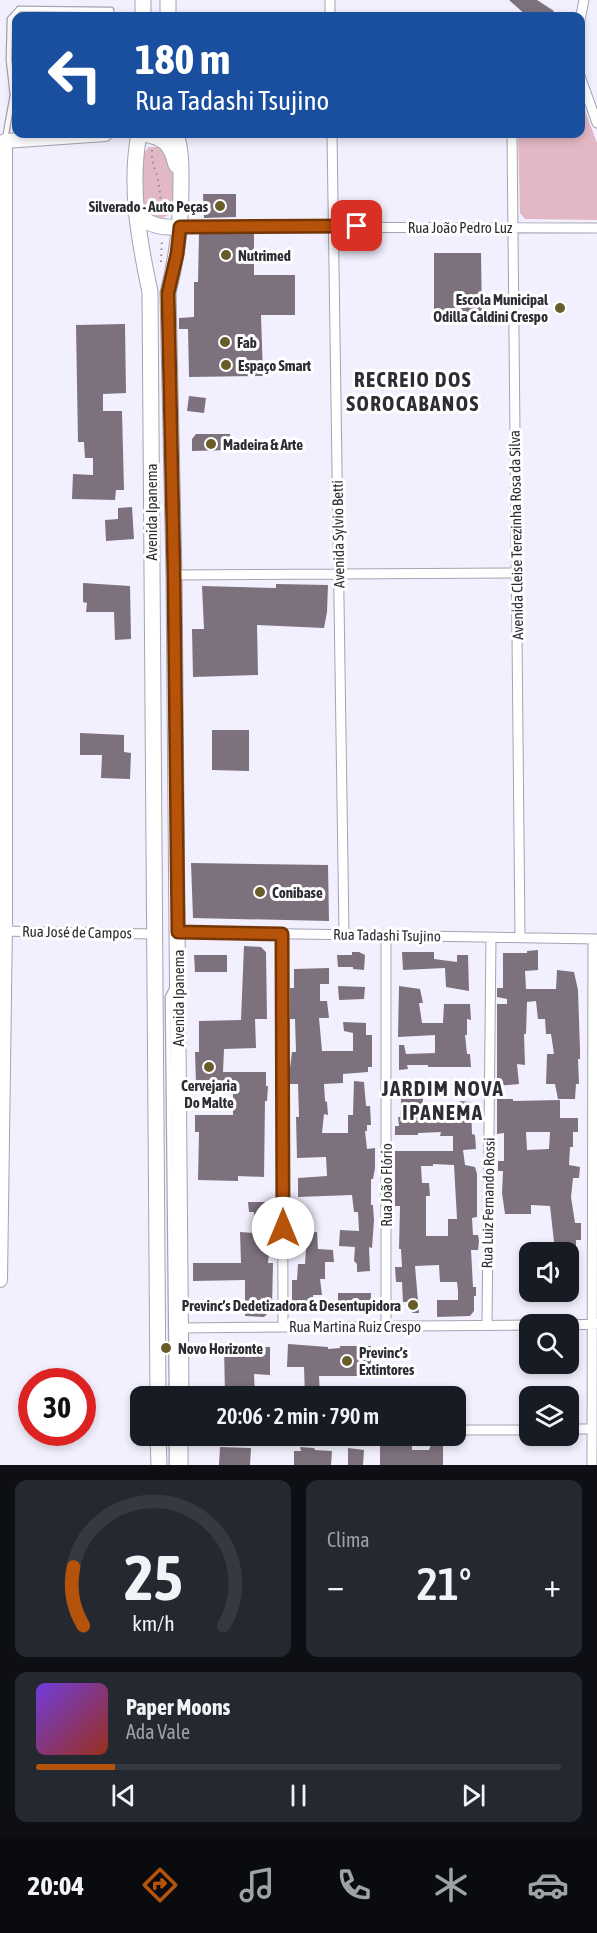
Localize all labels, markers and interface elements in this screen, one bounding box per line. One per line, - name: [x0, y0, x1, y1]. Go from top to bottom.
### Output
- text: 180 m: [135, 35, 230, 83]
- icon: left: [36, 36, 114, 114]
- text: Rua Tadashi Tsujino: [135, 85, 329, 116]
- place label: Silverado - Auto Peças: [89, 198, 209, 215]
- marker: Silverado - Auto Peças: [213, 199, 227, 213]
- pin: [331, 200, 382, 251]
- icon: arrive: [340, 209, 373, 242]
- street label: Rua João Pedro Luz: [408, 219, 513, 236]
- place label: Nutrimed: [238, 247, 291, 264]
- marker: Nutrimed: [219, 248, 233, 262]
- place label: Escola Municipal Odilla Caldini Crespo: [433, 291, 549, 325]
- marker: Escola Municipal Odilla Caldini Crespo: [553, 301, 567, 315]
- place label: Fab: [237, 334, 257, 351]
- marker: Fab: [218, 335, 232, 349]
- place label: Espaço Smart: [238, 357, 312, 374]
- marker: Espaço Smart: [219, 358, 233, 372]
- district label: RECREIO DOS SOROCABANOS: [346, 367, 480, 415]
- street label: Avenida Cleise Terezinha Rosa da Silva: [506, 430, 526, 640]
- place label: Madeira & Arte: [223, 436, 303, 453]
- marker: Madeira & Arte: [204, 437, 218, 451]
- street label: Avenida Ipanema: [143, 464, 160, 560]
- street label: Avenida Sylvio Betti: [329, 480, 347, 588]
- place label: Conibase: [272, 884, 323, 901]
- marker: Conibase: [253, 885, 267, 899]
- street label: Rua José de Campos: [22, 923, 132, 941]
- street label: Rua Tadashi Tsujino: [333, 926, 441, 944]
- street label: Avenida Ipanema: [170, 950, 187, 1046]
- marker: Cervejaria Do Malte: [202, 1060, 216, 1074]
- district label: JARDIM NOVA IPANEMA: [381, 1076, 504, 1124]
- place label: Cervejaria Do Malte: [181, 1077, 237, 1111]
- street label: Rua Luiz Fernando Rossi: [478, 1137, 498, 1269]
- street label: Rua João Flório: [378, 1143, 395, 1227]
- position arrow: [251, 1196, 315, 1260]
- map controls: [519, 1242, 579, 1446]
- button: sound: [519, 1242, 579, 1302]
- place label: Previnc’s Dedetizadora & Desentupidora: [182, 1297, 401, 1314]
- marker: Previnc’s Dedetizadora & Desentupidora: [406, 1298, 420, 1312]
- button: search: [519, 1314, 579, 1374]
- street label: Rua Martina Ruiz Crespo: [289, 1318, 421, 1335]
- place label: Novo Horizonte: [178, 1340, 263, 1357]
- marker: Novo Horizonte: [159, 1341, 173, 1355]
- place label: Previnc’s Extintores: [359, 1344, 415, 1378]
- marker: Previnc’s Extintores: [340, 1354, 354, 1368]
- speed limit sign: 30: [18, 1368, 96, 1446]
- button: layers: [519, 1386, 579, 1446]
- text: 20:06 · 2 min · 790 m: [217, 1403, 379, 1429]
- text: Clima: [327, 1528, 370, 1551]
- text: 25: [124, 1542, 182, 1613]
- text: 21°: [417, 1558, 471, 1610]
- text: −: [327, 1566, 344, 1604]
- text: +: [544, 1566, 561, 1604]
- text: km/h: [132, 1611, 174, 1636]
- text: Paper Moons: [126, 1694, 230, 1720]
- text: Ada Vale: [126, 1720, 190, 1743]
- icon: previous: [107, 1779, 140, 1812]
- icon: pause: [282, 1779, 315, 1812]
- icon: next: [457, 1779, 490, 1812]
- icon: directions: [139, 1864, 181, 1906]
- icon: music: [236, 1864, 278, 1906]
- icon: phone: [333, 1864, 375, 1906]
- icon: climate: [430, 1864, 472, 1906]
- icon: car: [527, 1864, 569, 1906]
- text: 20:04: [28, 1870, 84, 1901]

